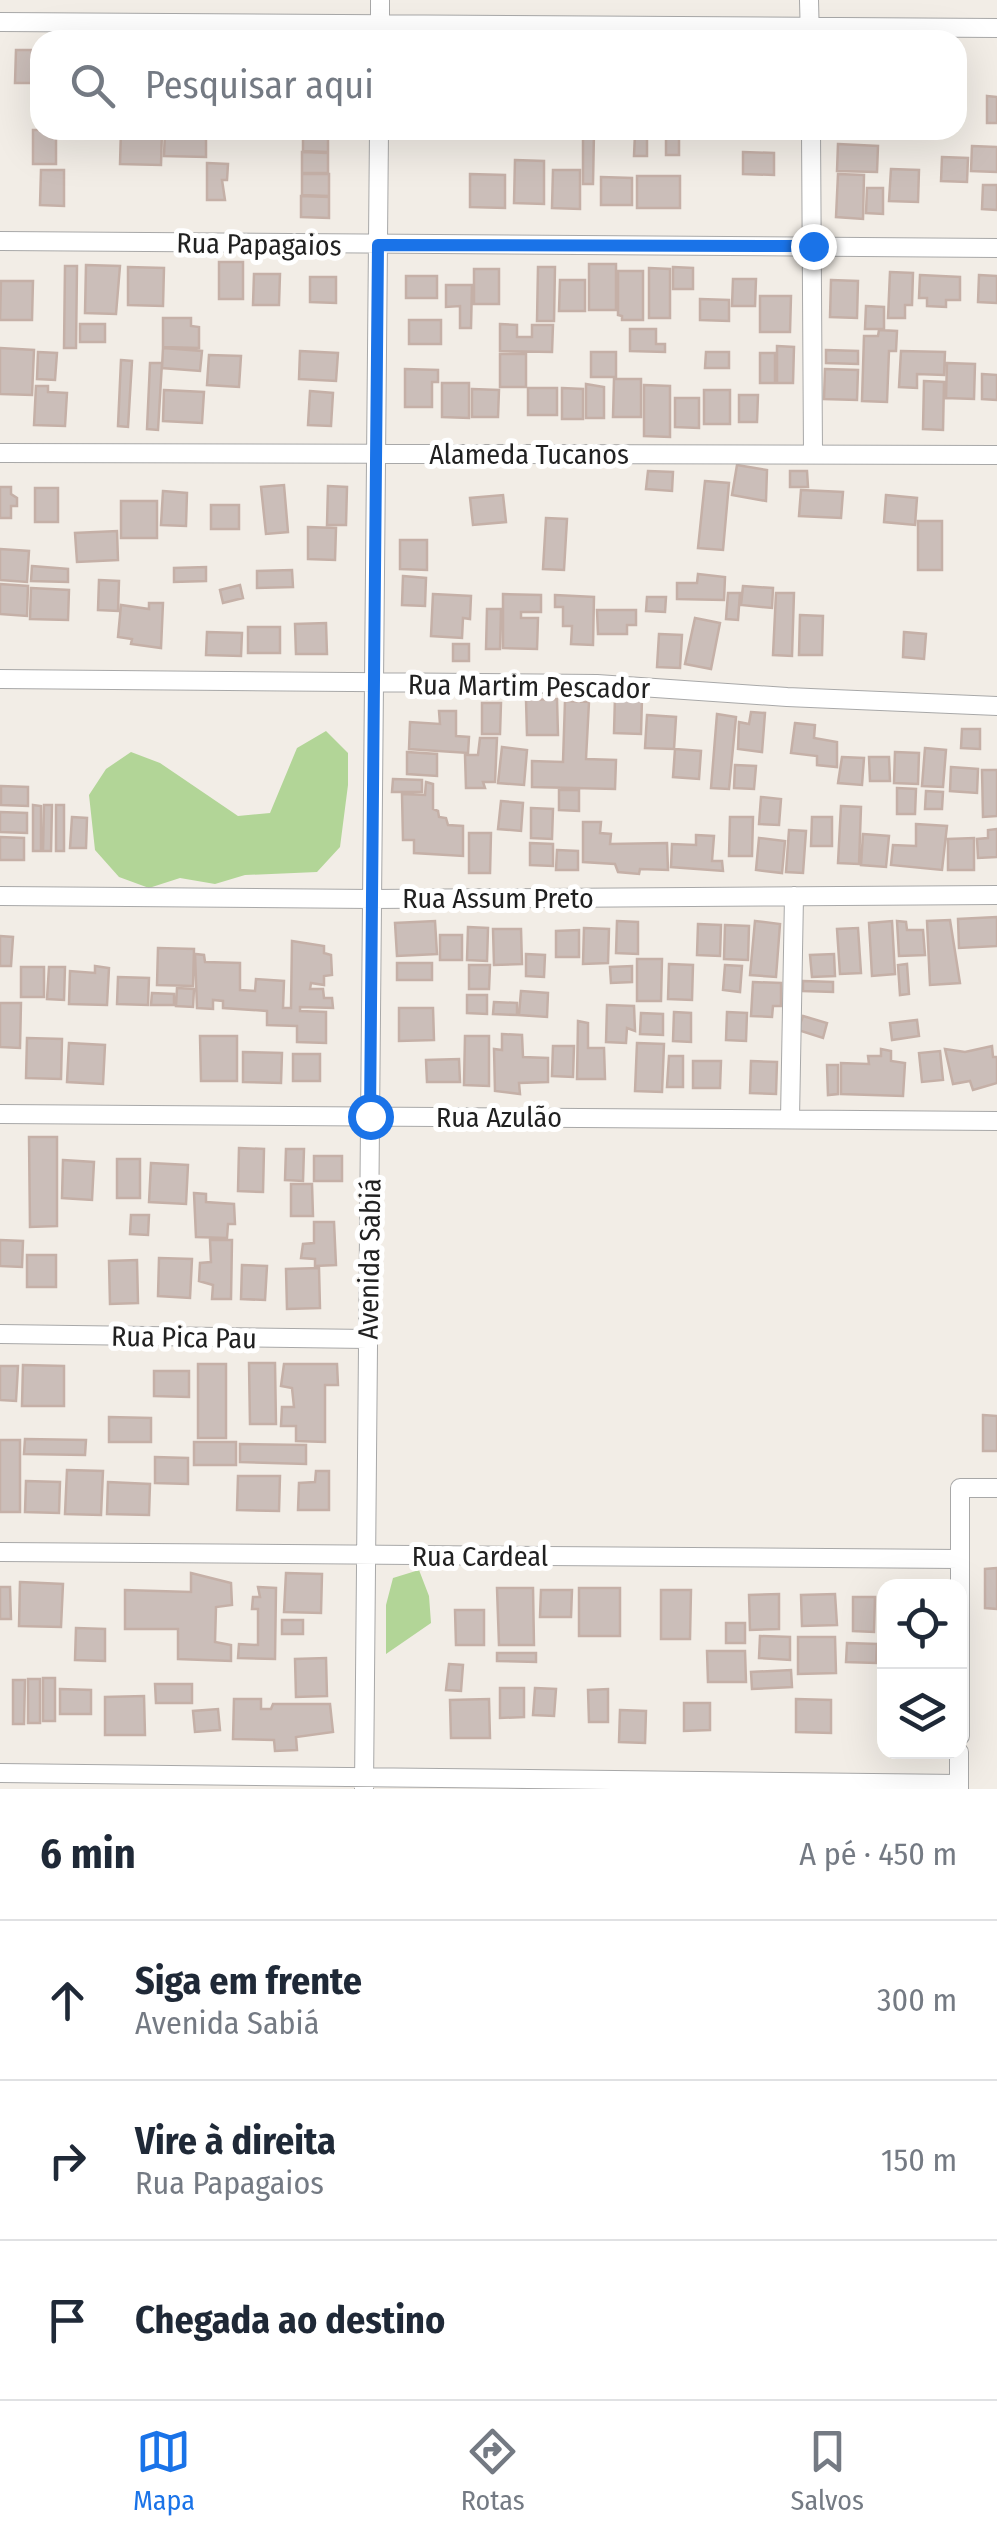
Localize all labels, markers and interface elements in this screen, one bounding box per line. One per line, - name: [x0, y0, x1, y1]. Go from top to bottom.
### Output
- search box: [30, 30, 967, 140]
- icon: search: [65, 58, 120, 113]
- text: Pesquisar aqui: [145, 62, 374, 108]
- route end: [791, 224, 837, 270]
- street label: Rua Papagaios: [176, 227, 342, 262]
- street label: Alameda Tucanos: [429, 438, 629, 471]
- street label: Rua Martim Pescador: [407, 668, 651, 705]
- street label: Rua Assum Preto: [402, 882, 594, 915]
- route start: [348, 1094, 394, 1140]
- street label: Rua Azulão: [436, 1101, 562, 1134]
- street label: Avenida Sabiá: [352, 1178, 387, 1340]
- street label: Rua Pica Pau: [111, 1320, 257, 1355]
- street label: Rua Cardeal: [412, 1540, 548, 1573]
- map controls: [877, 1579, 967, 1759]
- button: locate: [877, 1579, 967, 1669]
- button: layers: [877, 1669, 967, 1759]
- text: 6 min: [40, 1829, 136, 1879]
- text: A pé · 450 m: [799, 1835, 957, 1873]
- text: Siga em frente: [135, 1958, 362, 2004]
- icon: ahead: [40, 1973, 95, 2028]
- text: 300 m: [877, 1981, 957, 2019]
- text: Avenida Sabiá: [135, 2004, 319, 2042]
- text: Vire à direita: [135, 2118, 336, 2164]
- icon: right: [40, 2133, 95, 2188]
- text: 150 m: [881, 2141, 957, 2179]
- text: Rua Papagaios: [135, 2164, 324, 2202]
- icon: arrive: [40, 2293, 95, 2348]
- text: Chegada ao destino: [135, 2297, 445, 2343]
- tab: Mapa: [133, 2424, 195, 2517]
- tab: Rotas: [461, 2424, 525, 2517]
- tab: Salvos: [791, 2424, 864, 2517]

